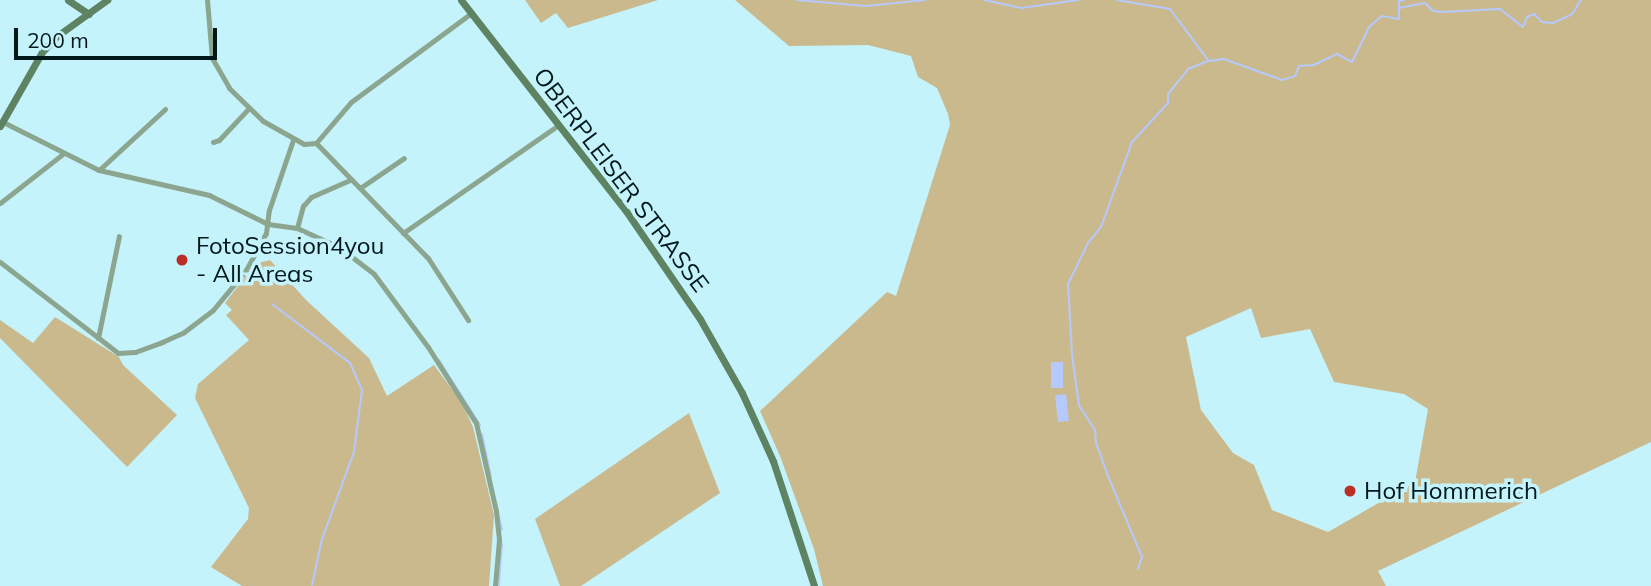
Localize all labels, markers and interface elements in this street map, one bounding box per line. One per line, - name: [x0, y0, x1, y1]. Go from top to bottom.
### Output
- scale bar: [18, 14, 220, 58]
- text: 200 m: [27, 27, 89, 53]
- street label: OBERPLEISER STRASSE: [527, 62, 715, 298]
- place label: FotoSession4you - All Areas: [196, 232, 384, 288]
- marker: FotoSession4you - All Areas: [174, 252, 190, 268]
- place label: Hof Hommerich: [1364, 477, 1538, 505]
- marker: Hof Hommerich: [1342, 483, 1358, 499]

